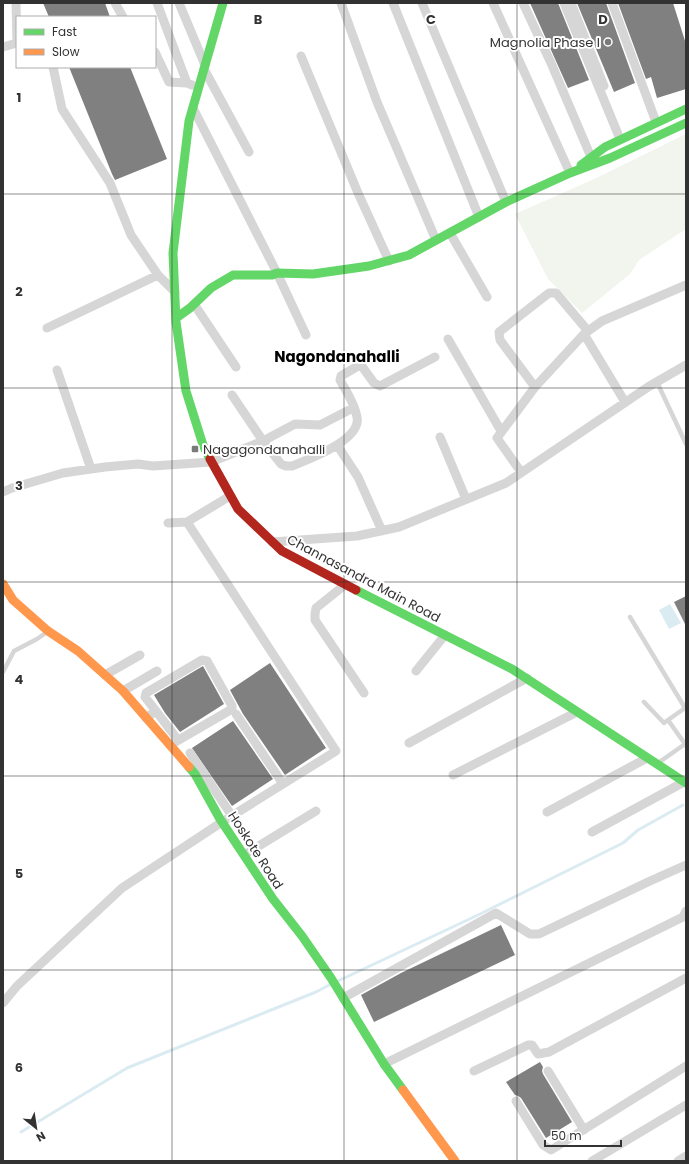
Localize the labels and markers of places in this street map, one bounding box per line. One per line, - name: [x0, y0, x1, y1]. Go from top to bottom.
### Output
- place label: Magnolia Phase I: [490, 33, 600, 52]
- marker: Magnolia Phase I: [603, 37, 613, 47]
- place label: Nagagondanahalli: [203, 440, 325, 459]
- marker: Nagagondanahalli: [190, 444, 200, 454]

